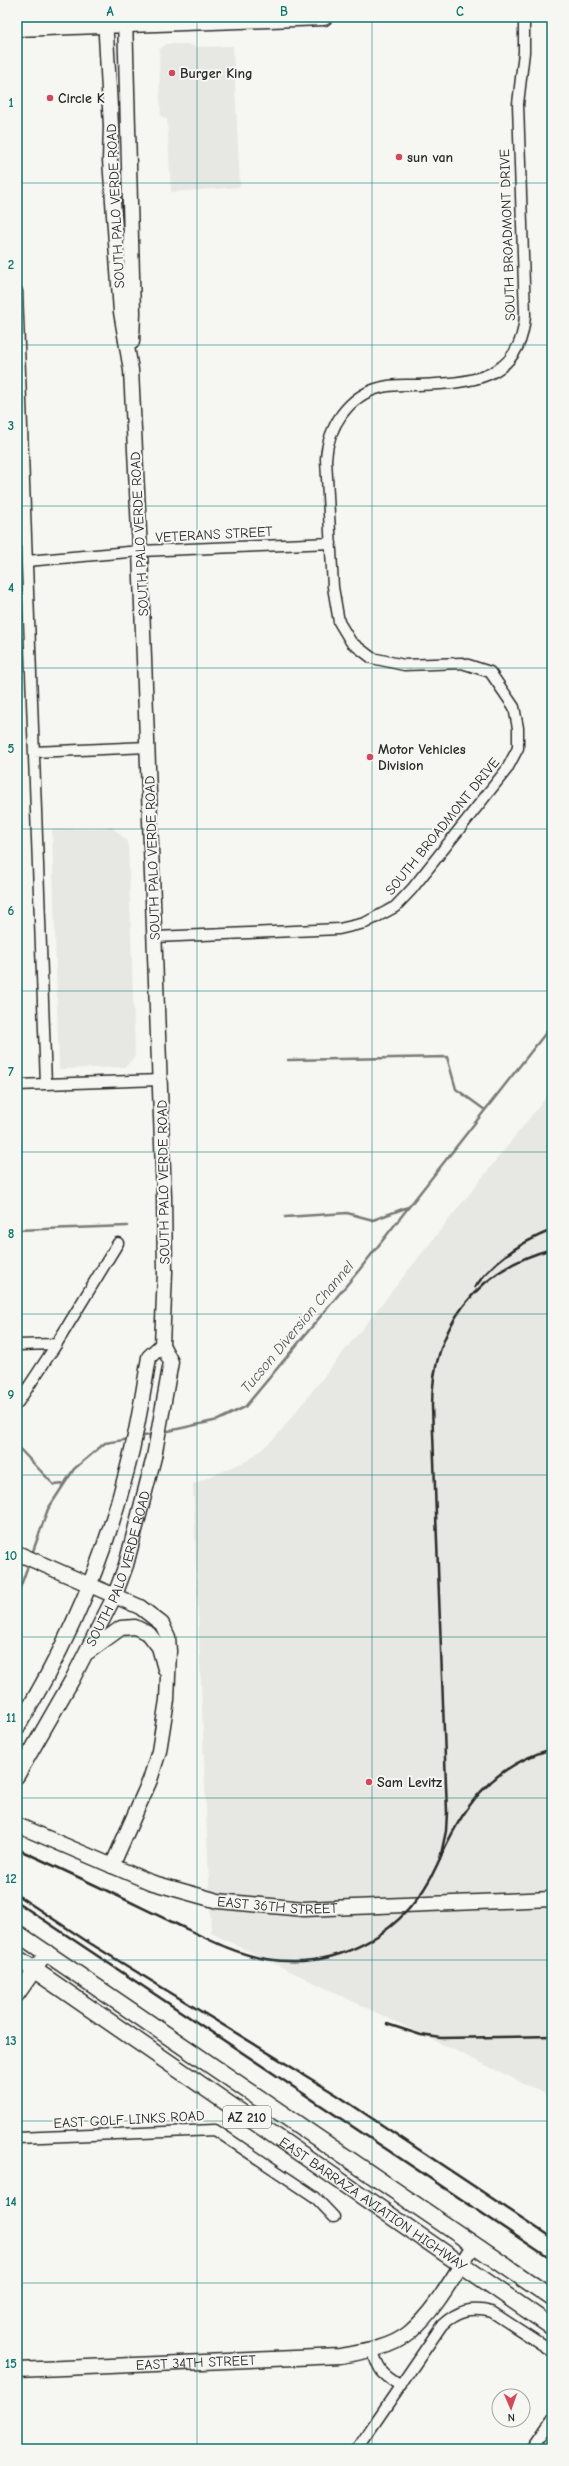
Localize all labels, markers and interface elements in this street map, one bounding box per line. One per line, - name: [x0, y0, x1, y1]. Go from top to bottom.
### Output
- text: A: [106, 4, 114, 19]
- text: B: [280, 4, 288, 19]
- text: C: [456, 4, 464, 19]
- place label: Burger King: [180, 65, 253, 82]
- marker: Burger King: [167, 68, 177, 78]
- place label: Circle K: [58, 90, 105, 107]
- marker: Circle K: [45, 93, 55, 103]
- text: 1: [8, 95, 14, 110]
- street label: SOUTH PALO VERDE ROAD: [103, 123, 128, 289]
- place label: sun van: [407, 149, 453, 166]
- street label: SOUTH BROADMONT DRIVE: [496, 149, 519, 321]
- marker: sun van: [394, 152, 404, 162]
- text: 2: [8, 257, 14, 272]
- text: 3: [8, 418, 14, 433]
- street label: SOUTH PALO VERDE ROAD: [127, 451, 152, 617]
- street label: VETERANS STREET: [155, 523, 274, 546]
- text: 4: [8, 580, 14, 595]
- text: 5: [8, 741, 15, 756]
- place label: Motor Vehicles Division: [378, 741, 466, 774]
- marker: Motor Vehicles Division: [365, 752, 375, 762]
- street label: SOUTH BROADMONT DRIVE: [382, 754, 503, 898]
- street label: SOUTH PALO VERDE ROAD: [141, 775, 164, 941]
- text: 6: [8, 903, 15, 918]
- text: 7: [8, 1064, 14, 1079]
- street label: SOUTH PALO VERDE ROAD: [154, 1099, 173, 1264]
- text: 8: [8, 1226, 14, 1241]
- water label: Tucson Diversion Channel: [237, 1257, 358, 1396]
- text: 9: [8, 1387, 15, 1402]
- street label: SOUTH PALO VERDE ROAD: [82, 1489, 154, 1649]
- text: 10: [5, 1548, 17, 1563]
- text: 11: [6, 1710, 16, 1725]
- place label: Sam Levitz: [377, 1774, 442, 1791]
- marker: Sam Levitz: [364, 1777, 374, 1787]
- text: 12: [5, 1871, 17, 1886]
- street label: EAST 36TH STREET: [216, 1893, 339, 1918]
- text: 13: [5, 2033, 17, 2048]
- road number: AZ 210: [223, 2106, 271, 2128]
- street label: EAST GOLF LINKS ROAD: [53, 2107, 205, 2132]
- street label: EAST BARRAZA AVIATION HIGHWAY: [276, 2134, 471, 2275]
- text: 14: [5, 2194, 17, 2209]
- street label: EAST 34TH STREET: [136, 2352, 257, 2374]
- text: 15: [5, 2356, 17, 2371]
- north arrow: [491, 2388, 531, 2428]
- text: N: [508, 2411, 515, 2424]

